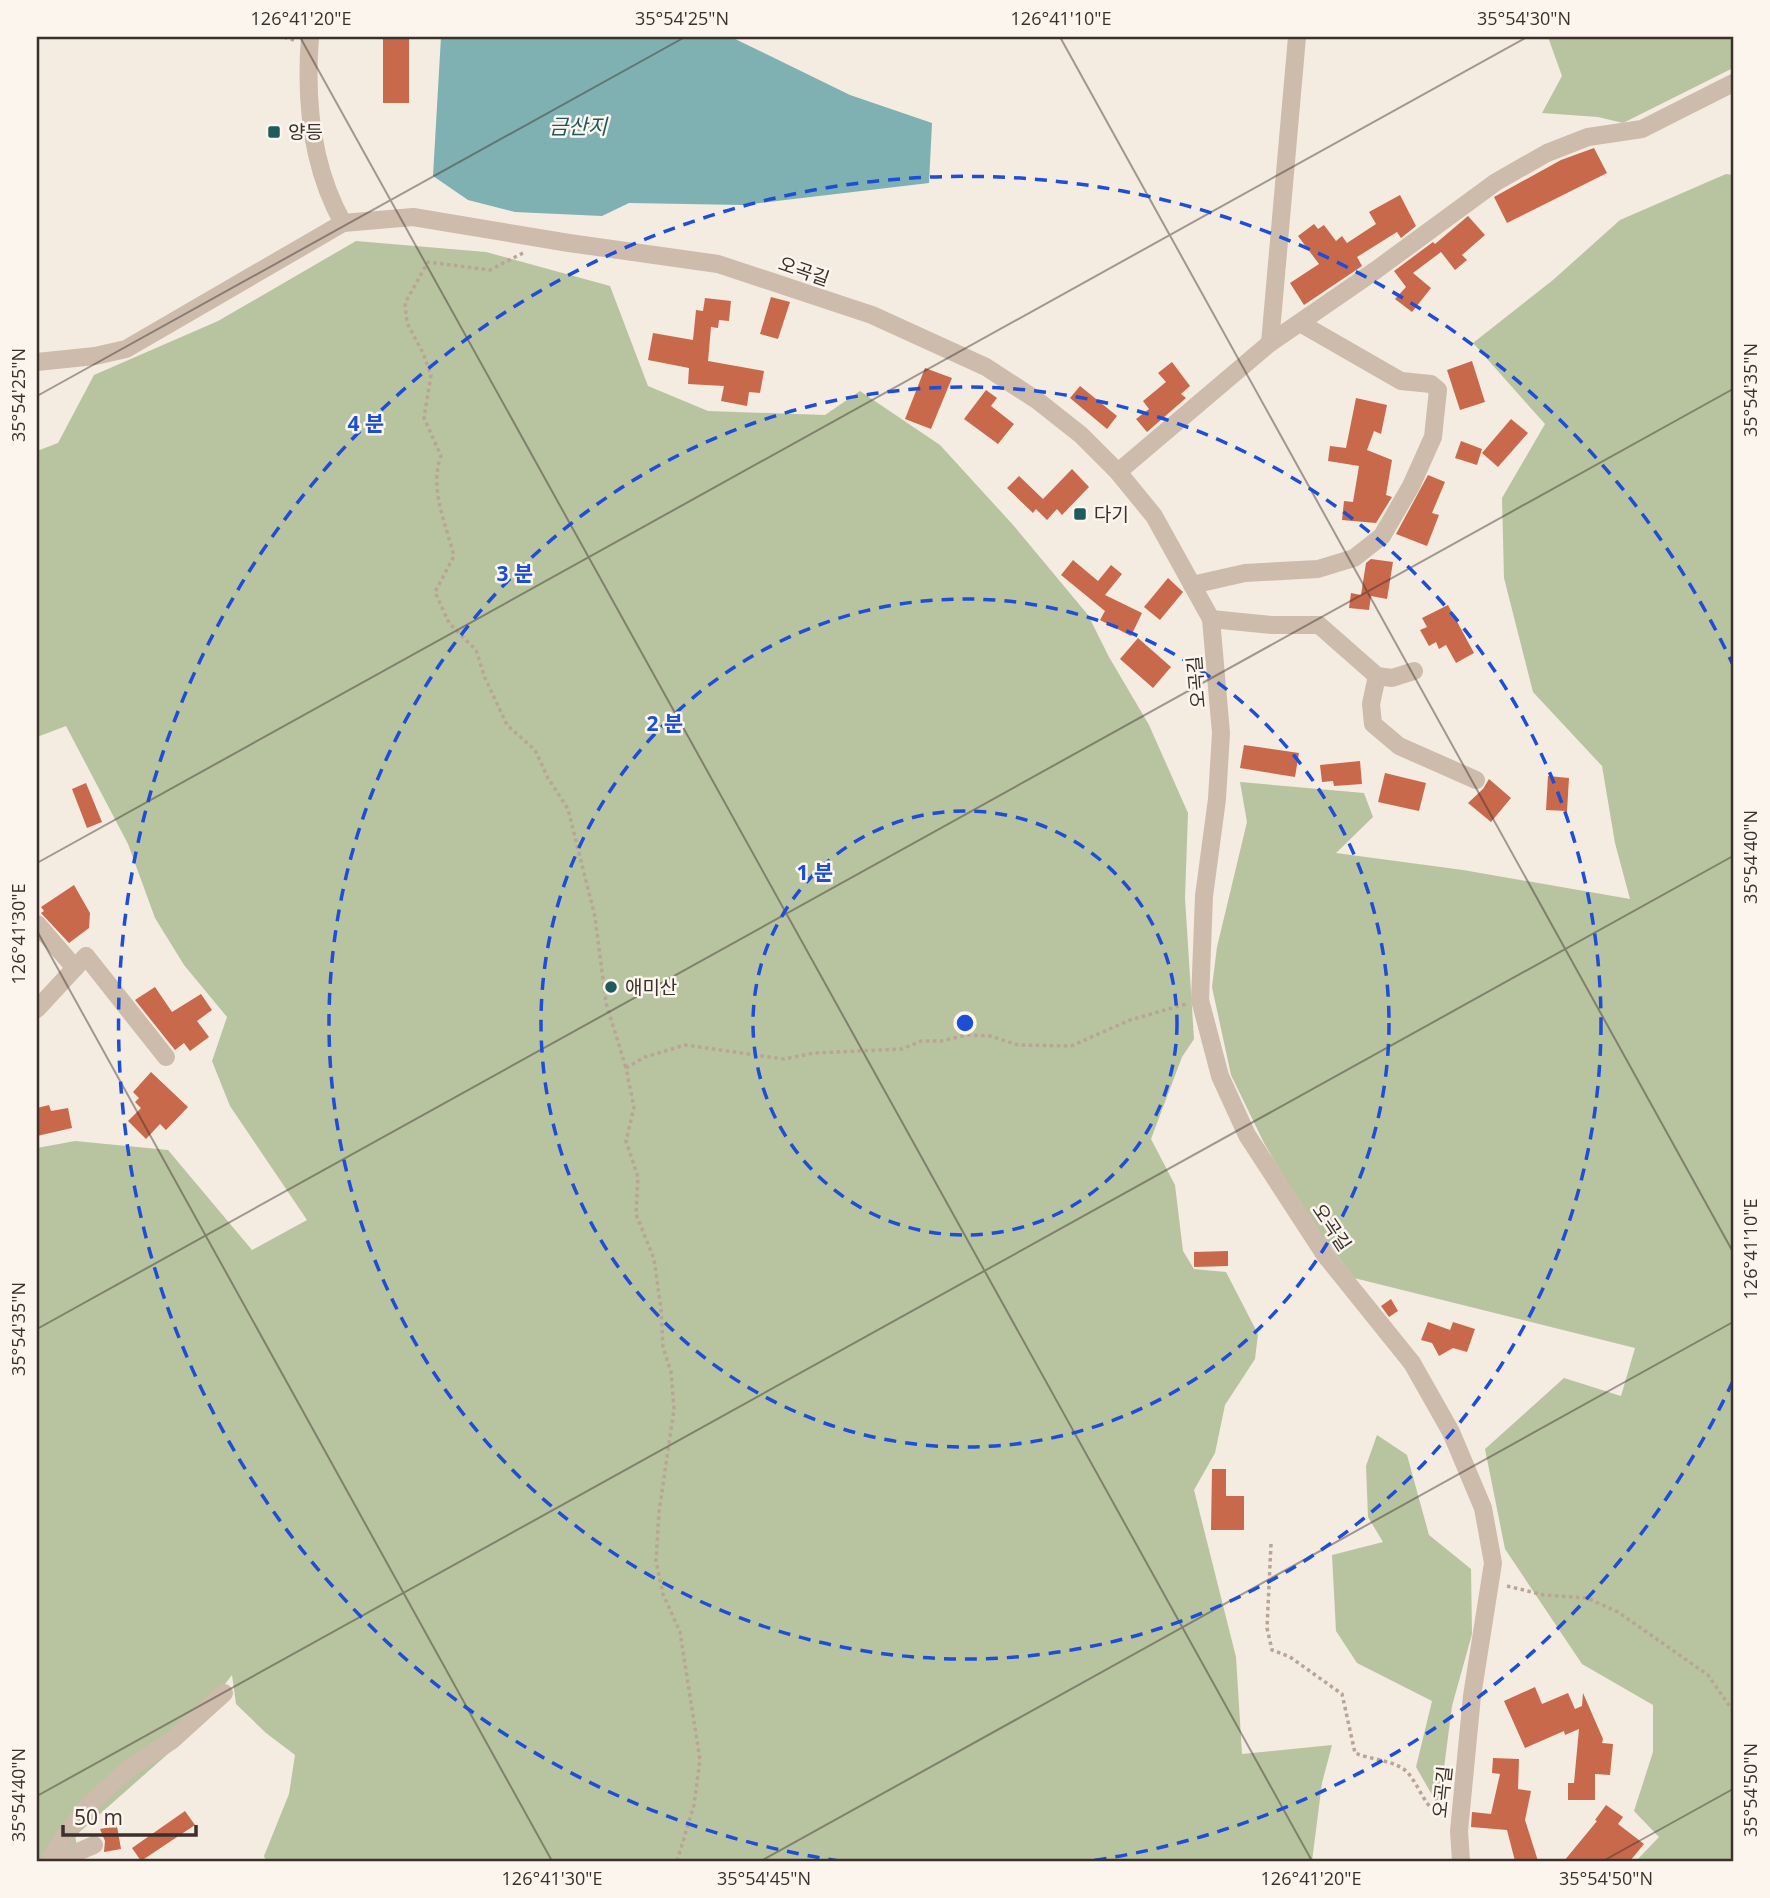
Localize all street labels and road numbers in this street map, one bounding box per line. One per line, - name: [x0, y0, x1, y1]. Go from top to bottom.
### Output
- street label: 오곡길: [775, 250, 833, 292]
- street label: 오곡길: [1181, 655, 1211, 709]
- street label: 오곡길: [1307, 1198, 1357, 1256]
- street label: 오곡길: [1426, 1765, 1458, 1819]

